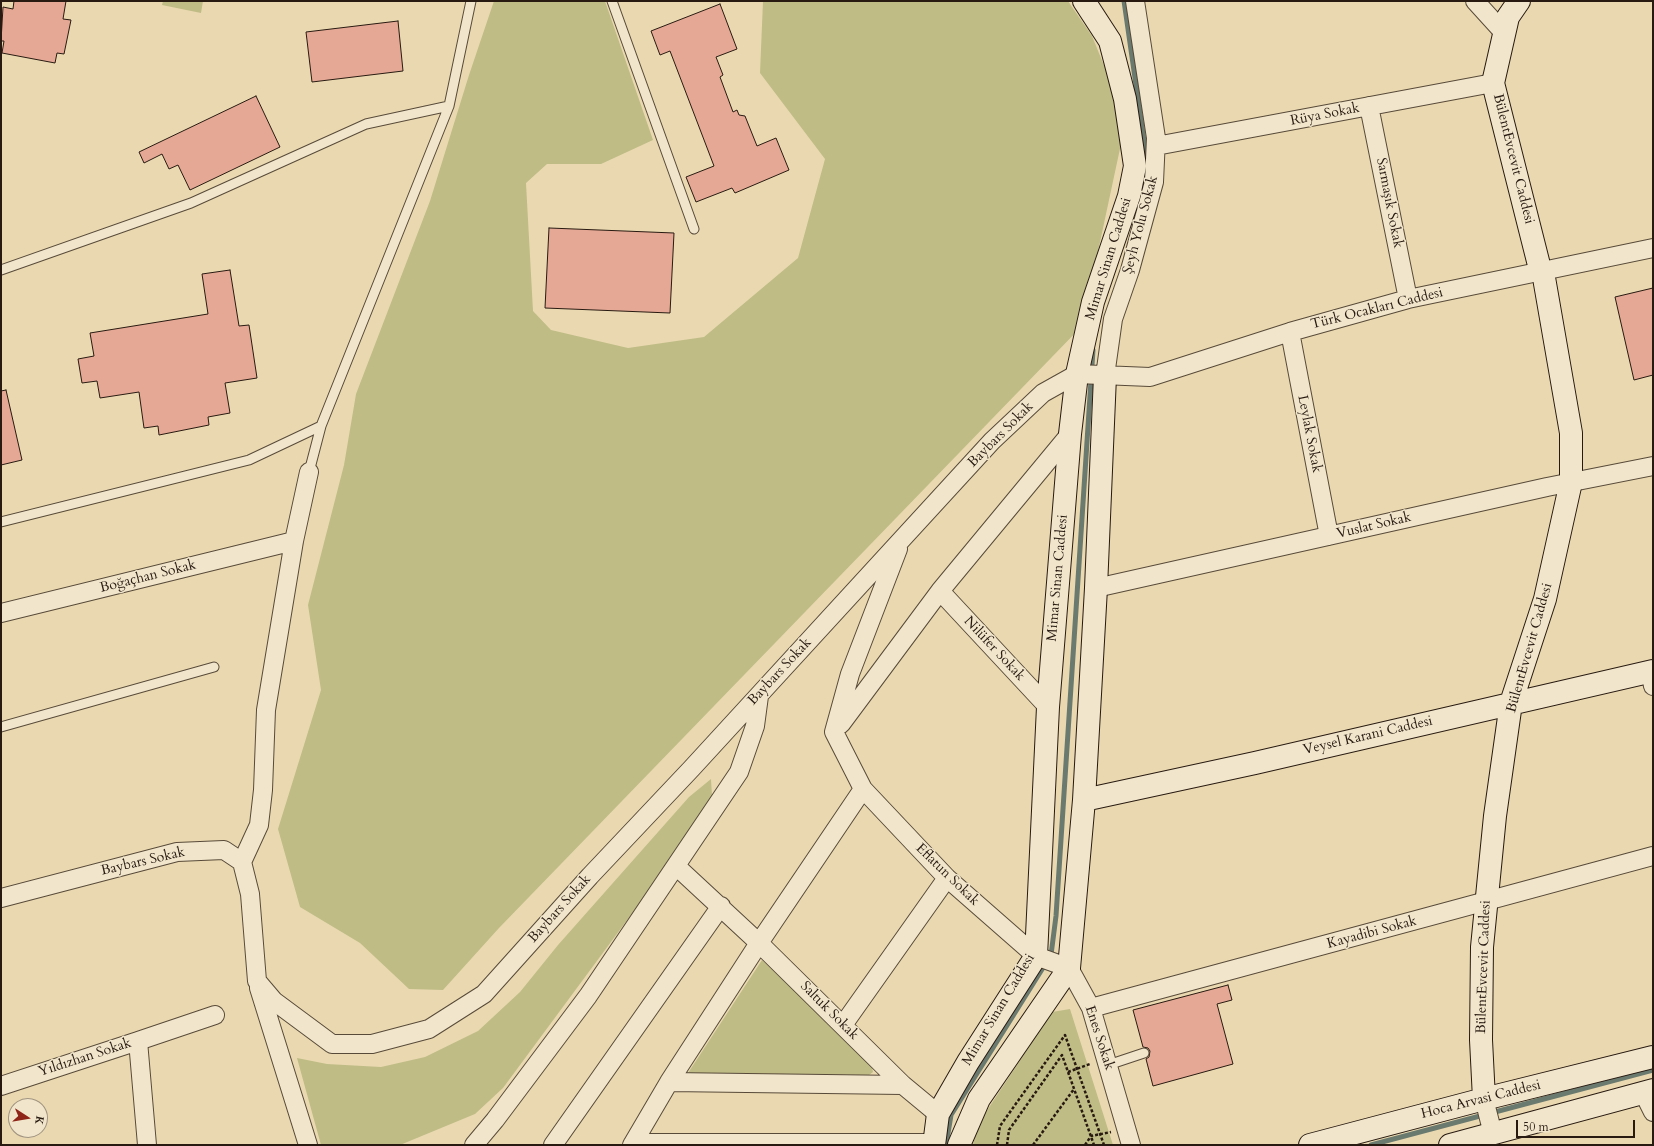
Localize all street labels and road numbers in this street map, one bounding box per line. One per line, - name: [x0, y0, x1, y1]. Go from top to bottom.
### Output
- street label: BülentEvcevit Caddesi: [1489, 92, 1537, 226]
- street label: Rüya Sokak: [1289, 100, 1361, 130]
- street label: Sarmaşık Sokak: [1372, 156, 1406, 250]
- street label: Şeyh Yolu Sokak: [1120, 174, 1162, 276]
- street label: Mimar Sinan Caddesi: [1082, 196, 1136, 322]
- street label: Türk Ocakları Caddesi: [1309, 284, 1445, 334]
- street label: Leylak Sokak: [1293, 394, 1325, 474]
- street label: Baybars Sokak: [965, 399, 1037, 471]
- street label: Vuslat Sokak: [1335, 509, 1413, 543]
- street label: Mimar Sinan Caddesi: [1044, 514, 1072, 642]
- street label: Boğaçhan Sokak: [98, 557, 198, 597]
- street label: BülentEvcevit Caddesi: [1503, 581, 1557, 715]
- street label: Nilüfer Sokak: [960, 613, 1028, 685]
- street label: Baybars Sokak: [745, 635, 815, 709]
- street label: Veysel Karani Caddesi: [1302, 713, 1434, 759]
- street label: Eflatun Sokak: [912, 840, 982, 910]
- street label: Baybars Sokak: [99, 844, 187, 880]
- street label: Baybars Sokak: [525, 872, 595, 946]
- street label: BülentEvcevit Caddesi: [1473, 900, 1495, 1034]
- street label: Kayadibi Sokak: [1325, 913, 1419, 953]
- street label: Mimar Sinan Caddesi: [959, 951, 1039, 1069]
- street label: Saltuk Sokak: [796, 978, 862, 1044]
- street label: Enes Sokak: [1081, 1004, 1117, 1072]
- street label: Yıldızhan Sokak: [36, 1035, 134, 1081]
- street label: Hoca Arvasi Caddesi: [1419, 1077, 1543, 1123]

